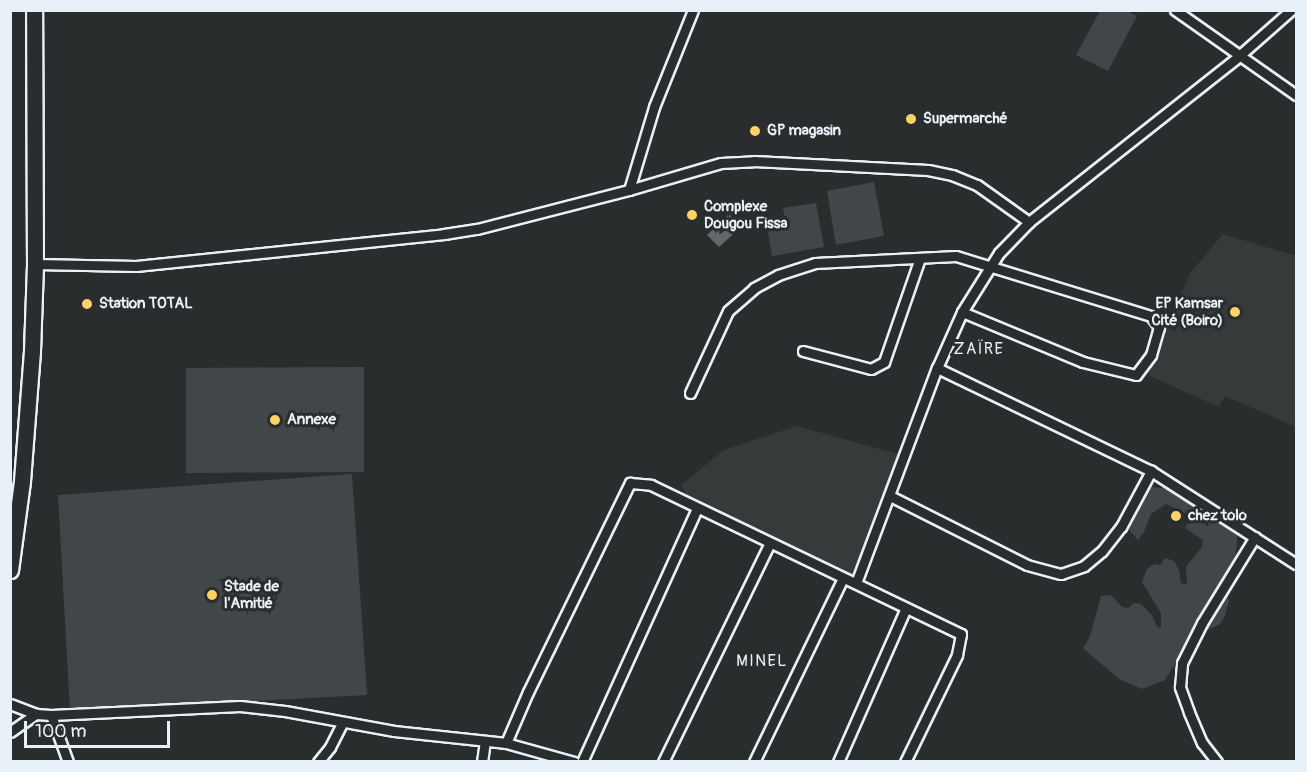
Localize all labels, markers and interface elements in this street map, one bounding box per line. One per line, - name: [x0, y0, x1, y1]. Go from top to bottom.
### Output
- place label: Supermarché: [923, 110, 1007, 128]
- marker: Supermarché: [904, 112, 918, 126]
- place label: GP magasin: [767, 122, 841, 140]
- marker: GP magasin: [748, 124, 762, 138]
- place label: Complexe Dougou Fissa: [704, 197, 787, 232]
- marker: Complexe Dougou Fissa: [685, 208, 699, 222]
- place label: EP Kamsar Cité (Boiro): [1151, 294, 1223, 329]
- place label: Station TOTAL: [99, 295, 193, 313]
- marker: Station TOTAL: [80, 297, 94, 311]
- marker: EP Kamsar Cité (Boiro): [1228, 305, 1242, 319]
- district label: ZAÏRE: [954, 339, 1004, 359]
- place label: Annexe: [287, 411, 336, 429]
- marker: Annexe: [268, 413, 282, 427]
- place label: chez tolo: [1188, 507, 1247, 525]
- marker: chez tolo: [1169, 509, 1183, 523]
- place label: Stade de l'Amitié: [224, 577, 279, 612]
- marker: Stade de l'Amitié: [205, 588, 219, 602]
- district label: MINEL: [736, 651, 788, 671]
- scale bar: [27, 709, 172, 747]
- text: 100 m: [35, 720, 87, 743]

